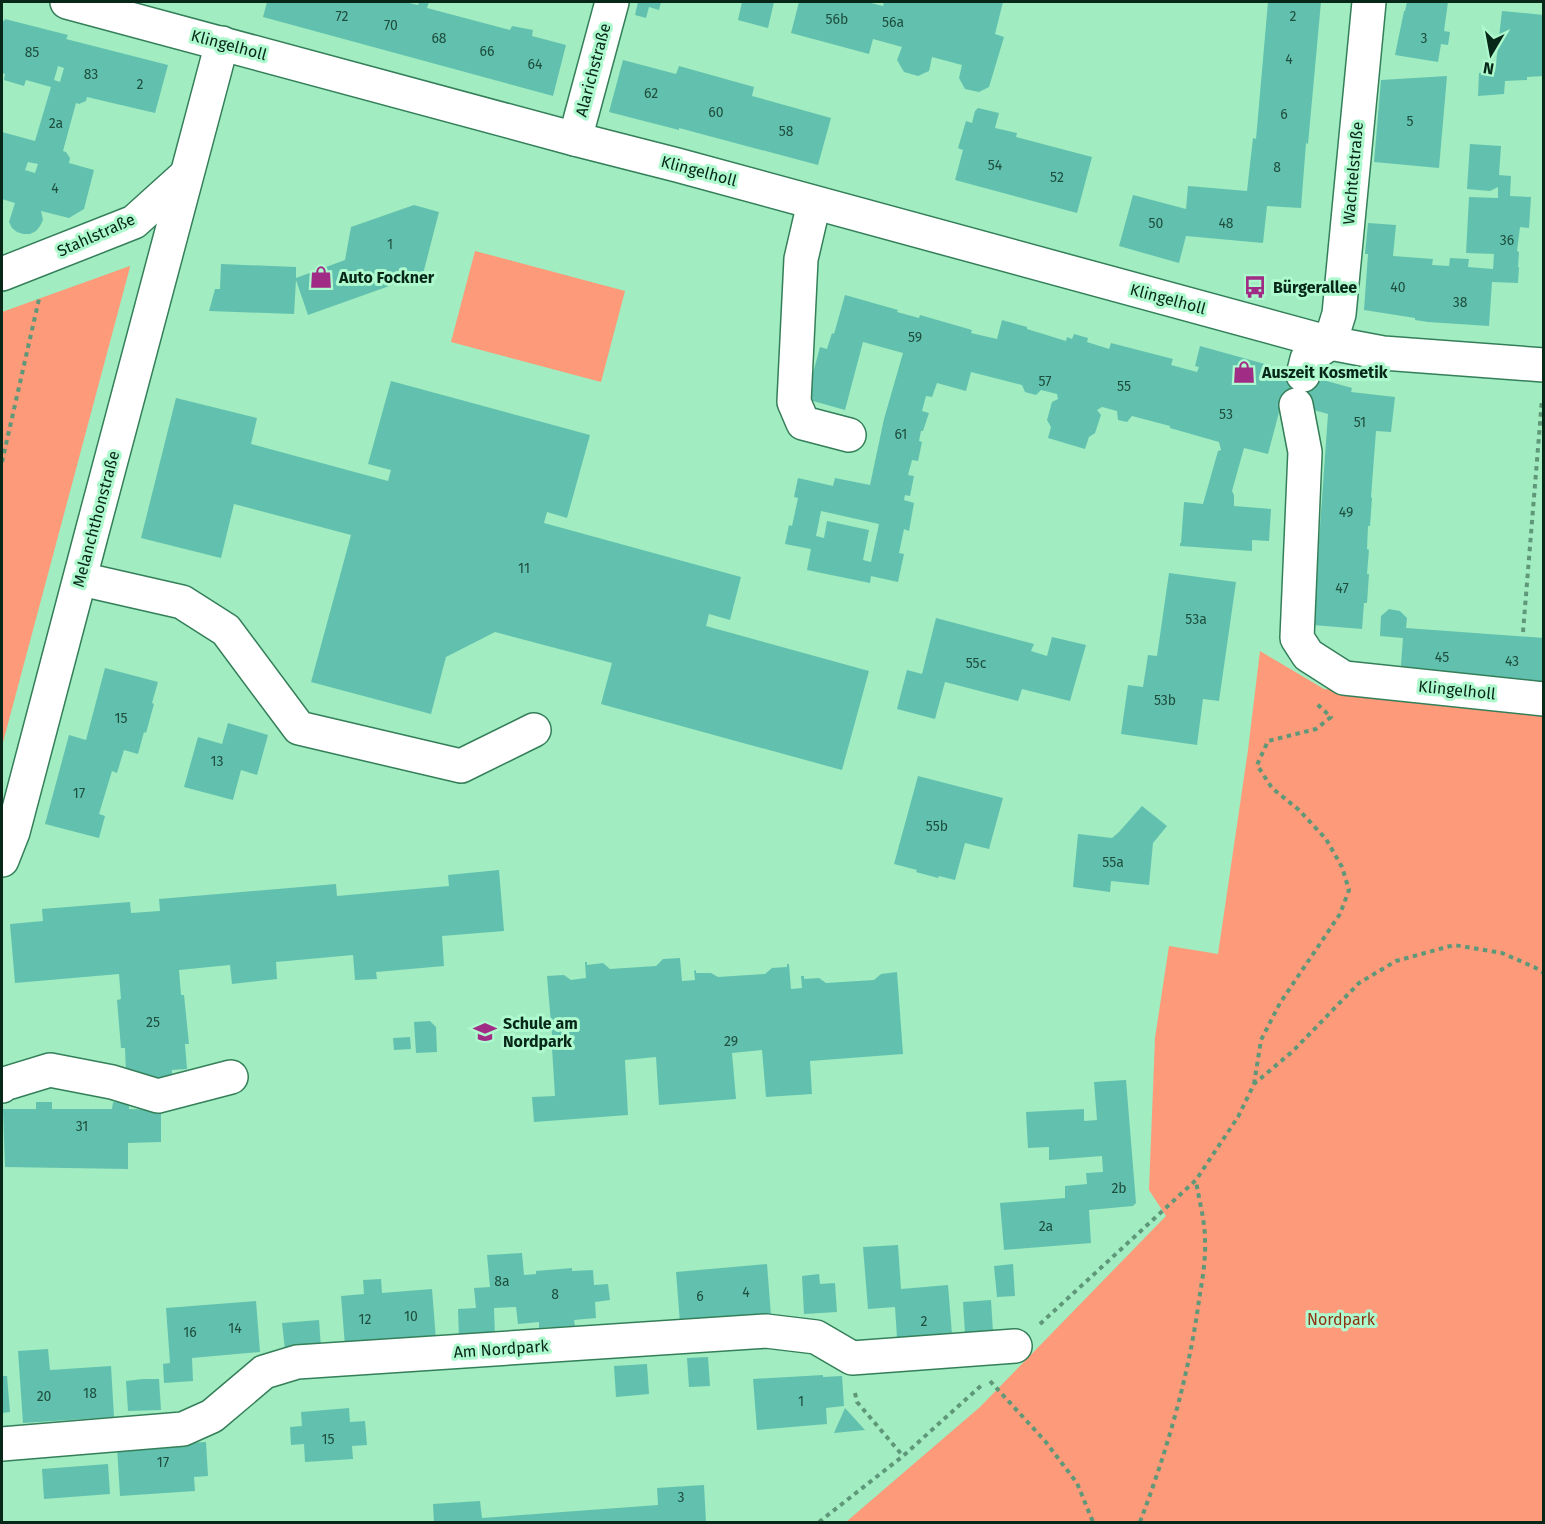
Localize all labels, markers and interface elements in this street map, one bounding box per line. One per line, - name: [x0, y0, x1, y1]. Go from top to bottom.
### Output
- house number: 72: [336, 8, 349, 25]
- house number: 2: [1290, 8, 1297, 25]
- house number: 56b: [826, 11, 848, 28]
- house number: 56a: [882, 14, 904, 31]
- house number: 70: [384, 17, 398, 34]
- street label: Alarichstraße: [571, 21, 615, 119]
- north arrow: [1461, 24, 1521, 84]
- street label: Klingelholl: [189, 26, 269, 64]
- house number: 68: [431, 30, 447, 47]
- house number: 3: [1421, 30, 1428, 47]
- house number: 66: [480, 43, 494, 60]
- house number: 85: [25, 44, 39, 61]
- house number: 4: [1285, 51, 1293, 68]
- house number: 64: [528, 56, 543, 73]
- text: N: [1482, 58, 1495, 79]
- house number: 83: [84, 66, 98, 83]
- house number: 2: [137, 76, 144, 93]
- house number: 62: [644, 85, 658, 102]
- house number: 60: [708, 104, 724, 121]
- house number: 6: [1280, 106, 1288, 123]
- house number: 5: [1406, 113, 1414, 130]
- house number: 2a: [49, 115, 63, 132]
- street label: Wachtelstraße: [1339, 121, 1367, 225]
- house number: 58: [779, 123, 794, 140]
- street label: Klingelholl: [659, 152, 739, 190]
- house number: 54: [988, 157, 1003, 174]
- house number: 8: [1273, 159, 1281, 176]
- house number: 52: [1050, 169, 1064, 186]
- house number: 4: [51, 180, 59, 197]
- street label: Stahlstraße: [54, 209, 138, 261]
- house number: 50: [1149, 215, 1164, 232]
- house number: 48: [1218, 215, 1234, 232]
- house number: 36: [1500, 232, 1514, 249]
- house number: 1: [387, 236, 393, 253]
- shop icon: Auto Fockner: [308, 264, 334, 290]
- place label: Auto Fockner: [338, 268, 435, 287]
- bus stop icon: Bürgerallee: [1242, 274, 1268, 300]
- place label: Bürgerallee: [1273, 278, 1357, 297]
- house number: 40: [1390, 279, 1406, 296]
- street label: Klingelholl: [1128, 280, 1208, 318]
- house number: 38: [1453, 294, 1468, 311]
- house number: 59: [908, 329, 922, 346]
- shop icon: Auszeit Kosmetik: [1231, 359, 1257, 385]
- place label: Auszeit Kosmetik: [1261, 363, 1388, 382]
- house number: 57: [1039, 373, 1051, 390]
- house number: 55: [1117, 378, 1131, 395]
- house number: 53: [1219, 406, 1233, 423]
- house number: 51: [1354, 414, 1366, 431]
- house number: 61: [895, 426, 907, 443]
- street label: Melanchthonstraße: [69, 449, 123, 589]
- house number: 49: [1339, 504, 1353, 521]
- house number: 11: [518, 560, 530, 577]
- house number: 47: [1335, 580, 1349, 597]
- house number: 53a: [1185, 611, 1207, 628]
- house number: 45: [1435, 649, 1449, 666]
- house number: 43: [1505, 653, 1519, 670]
- house number: 55c: [966, 655, 987, 672]
- street label: Klingelholl: [1417, 676, 1497, 704]
- house number: 53b: [1154, 692, 1176, 709]
- house number: 15: [114, 710, 128, 727]
- house number: 13: [210, 753, 224, 770]
- house number: 17: [73, 785, 85, 802]
- house number: 55b: [926, 818, 948, 835]
- house number: 55a: [1102, 854, 1124, 871]
- house number: 25: [146, 1014, 160, 1031]
- place label: Schule am Nordpark: [503, 1014, 578, 1051]
- school or university icon: Schule am Nordpark: [472, 1019, 498, 1045]
- house number: 29: [724, 1033, 738, 1050]
- house number: 31: [76, 1118, 88, 1135]
- house number: 2b: [1111, 1180, 1127, 1197]
- house number: 2a: [1039, 1218, 1053, 1235]
- house number: 8a: [494, 1273, 510, 1290]
- house number: 4: [742, 1284, 750, 1301]
- house number: 8: [551, 1286, 559, 1303]
- house number: 6: [696, 1288, 704, 1305]
- house number: 10: [404, 1308, 418, 1325]
- park label: Nordpark: [1307, 1310, 1376, 1329]
- house number: 12: [359, 1311, 372, 1328]
- house number: 2: [921, 1313, 928, 1330]
- house number: 14: [228, 1320, 242, 1337]
- house number: 16: [183, 1324, 197, 1341]
- street label: Am Nordpark: [453, 1336, 550, 1362]
- house number: 18: [83, 1385, 97, 1402]
- house number: 20: [37, 1388, 52, 1405]
- house number: 1: [798, 1393, 804, 1410]
- house number: 15: [321, 1431, 335, 1448]
- house number: 17: [157, 1454, 169, 1471]
- house number: 3: [678, 1489, 685, 1506]

